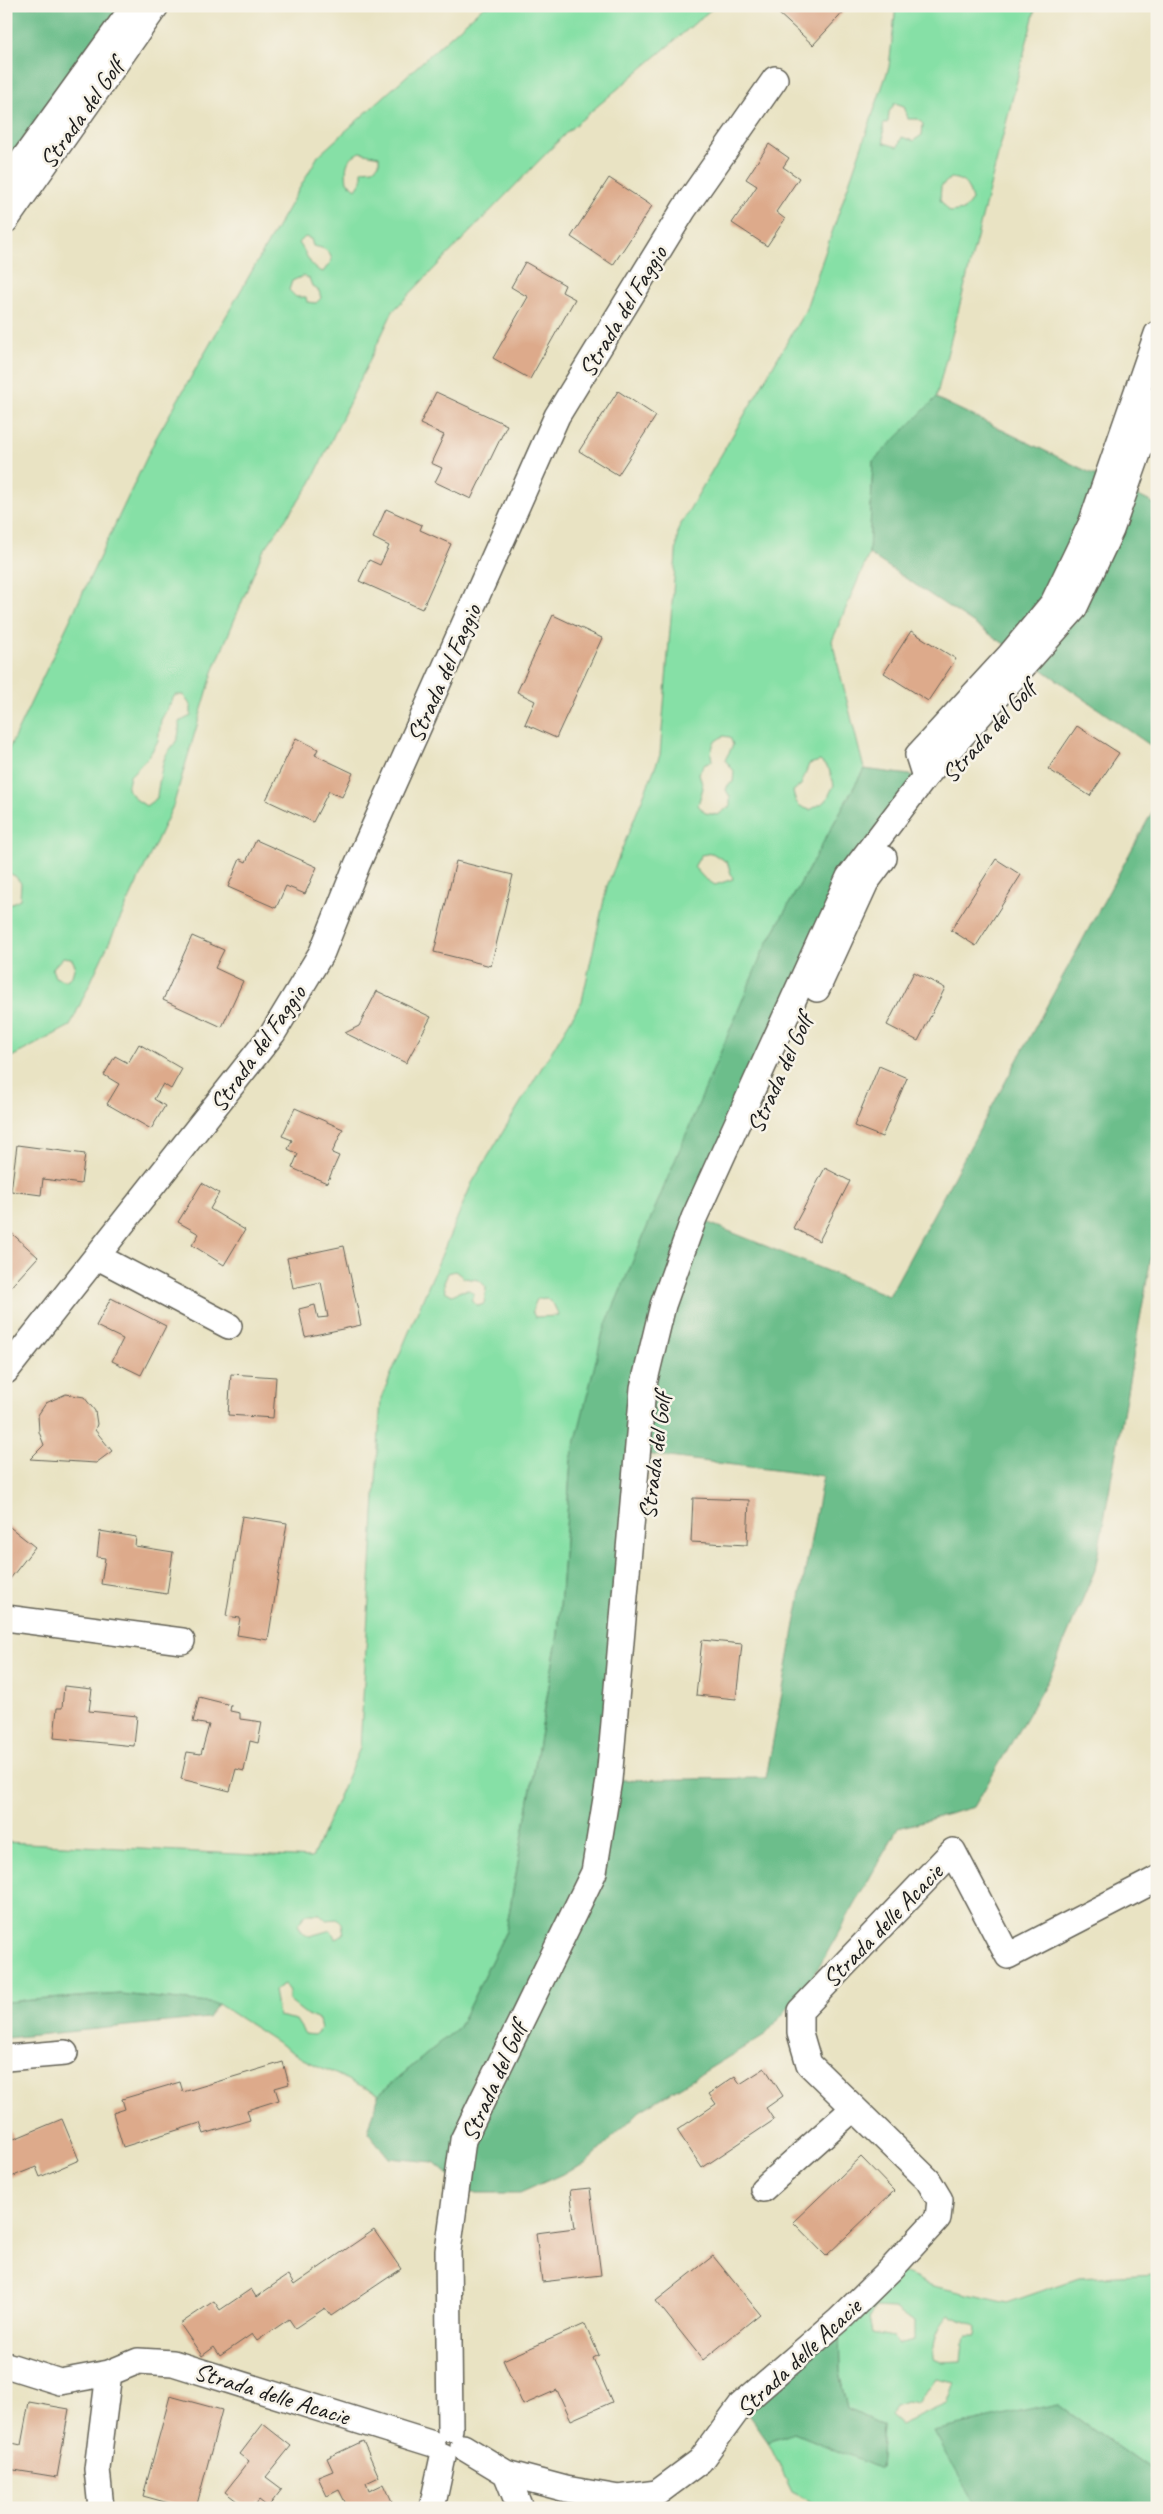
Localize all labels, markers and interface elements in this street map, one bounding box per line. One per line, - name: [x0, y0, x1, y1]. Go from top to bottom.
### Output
- street label: Strada del Golf: [32, 48, 134, 175]
- street label: Strada del Faggio: [571, 239, 675, 383]
- street label: Strada del Faggio: [399, 598, 489, 747]
- street label: Strada del Golf: [934, 670, 1046, 790]
- street label: Strada del Faggio: [202, 978, 314, 1118]
- street label: Strada del Golf: [739, 1004, 822, 1138]
- street label: Strada del Golf: [631, 1386, 679, 1521]
- street label: Strada delle Acacie: [816, 1856, 951, 1994]
- street label: Strada del Golf: [453, 2012, 536, 2146]
- street label: Strada delle Acacie: [729, 2290, 870, 2424]
- street label: Strada delle Acacie: [190, 2355, 355, 2433]

